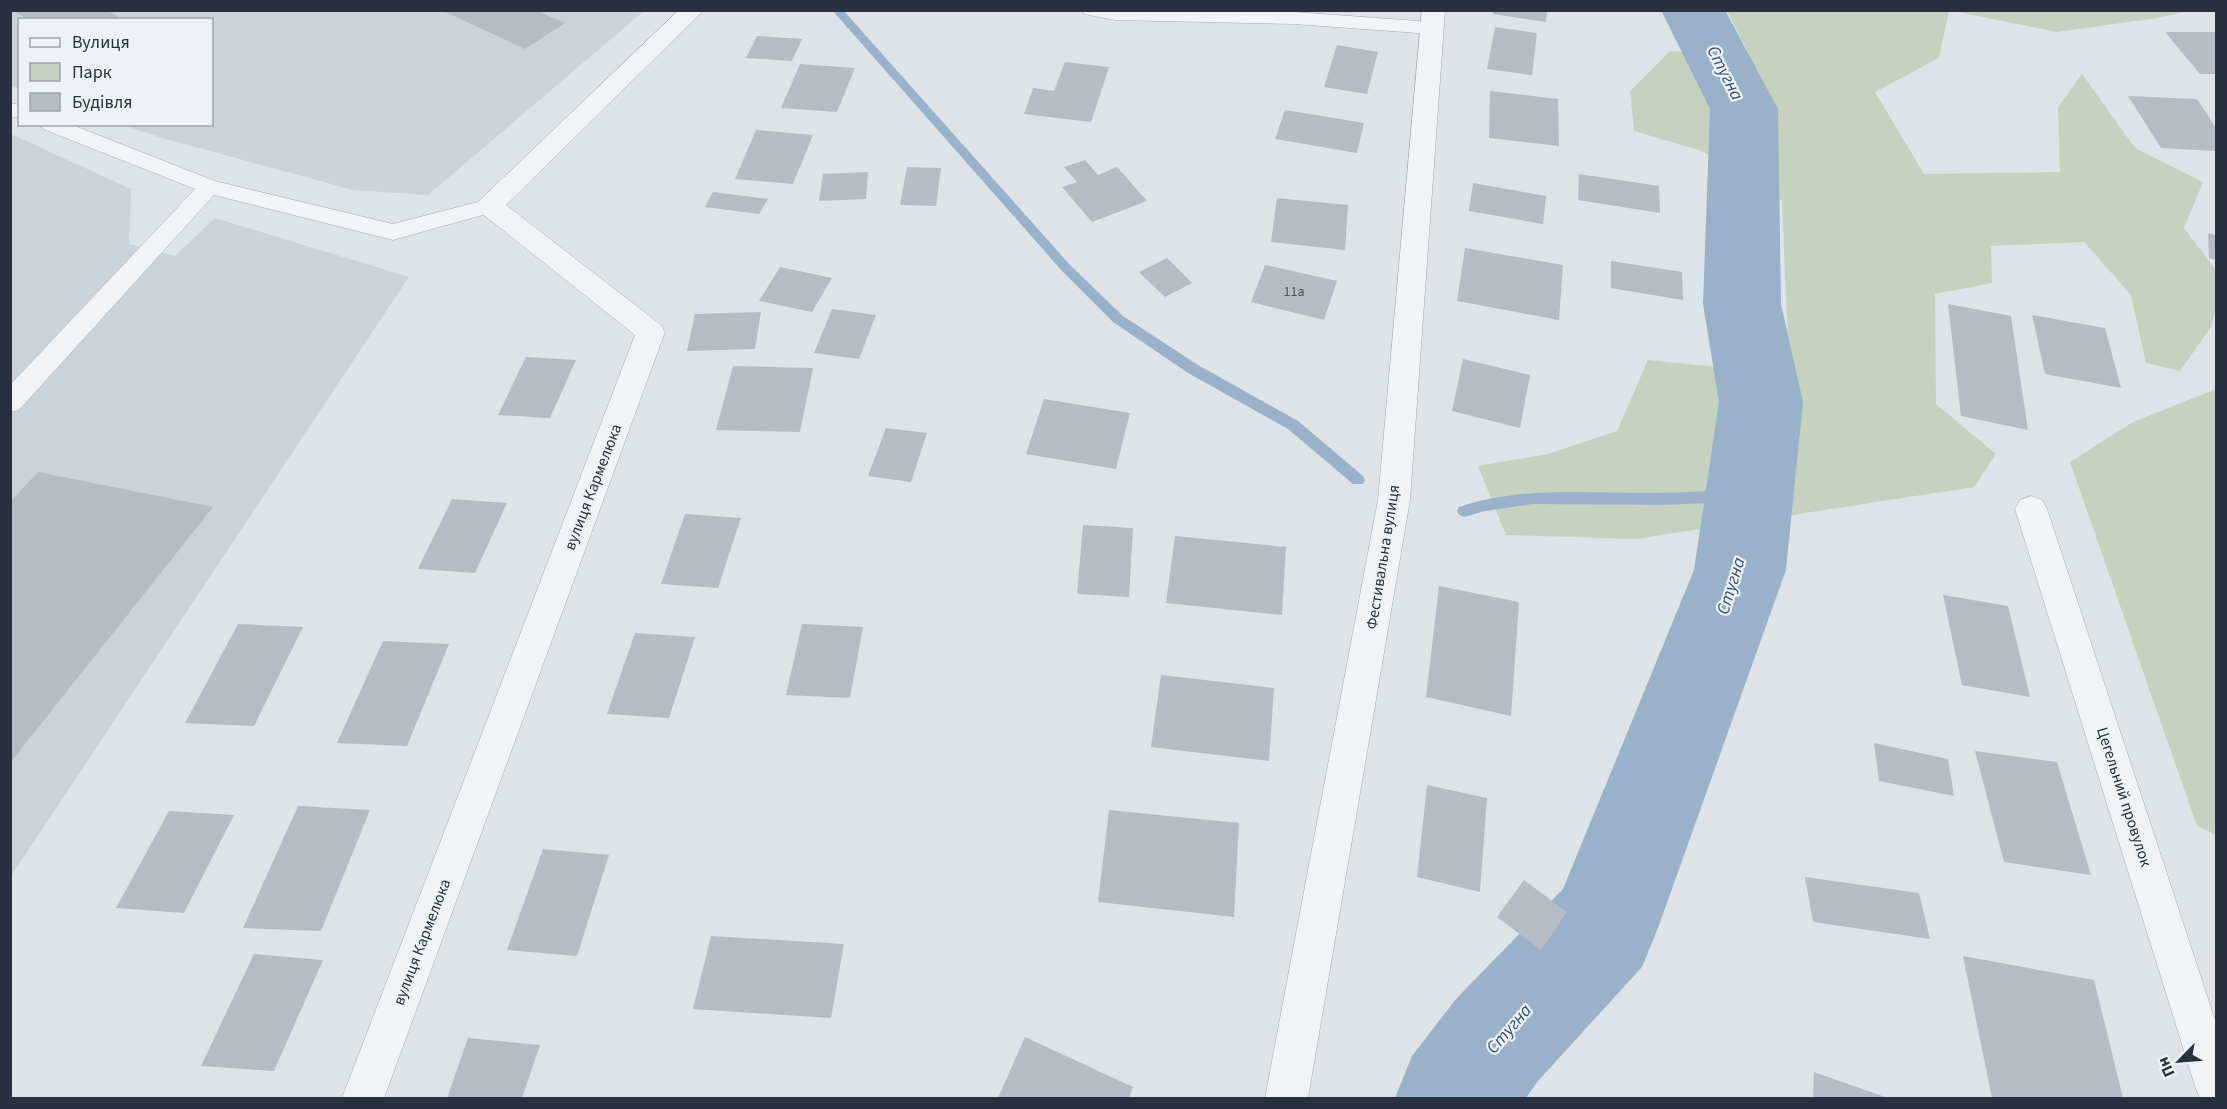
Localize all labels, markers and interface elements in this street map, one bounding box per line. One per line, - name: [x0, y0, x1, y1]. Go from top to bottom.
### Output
- legend: [18, 18, 213, 126]
- text: Вулиця: [72, 30, 130, 55]
- water label: Стугна: [1701, 41, 1750, 105]
- text: Парк: [72, 60, 112, 85]
- text: Будівля: [72, 90, 132, 115]
- house number: 11а: [1284, 282, 1304, 302]
- street label: вулиця Кармелюка: [559, 421, 627, 553]
- street label: Фестивальна вулиця: [1361, 483, 1405, 631]
- water label: Стугна: [1710, 554, 1752, 618]
- street label: Цегельний провулок: [2091, 724, 2157, 870]
- street label: вулиця Кармелюка: [388, 876, 456, 1008]
- water label: Стугна: [1480, 998, 1538, 1059]
- north arrow: [2149, 1031, 2209, 1091]
- text: Пн: [2152, 1053, 2180, 1081]

